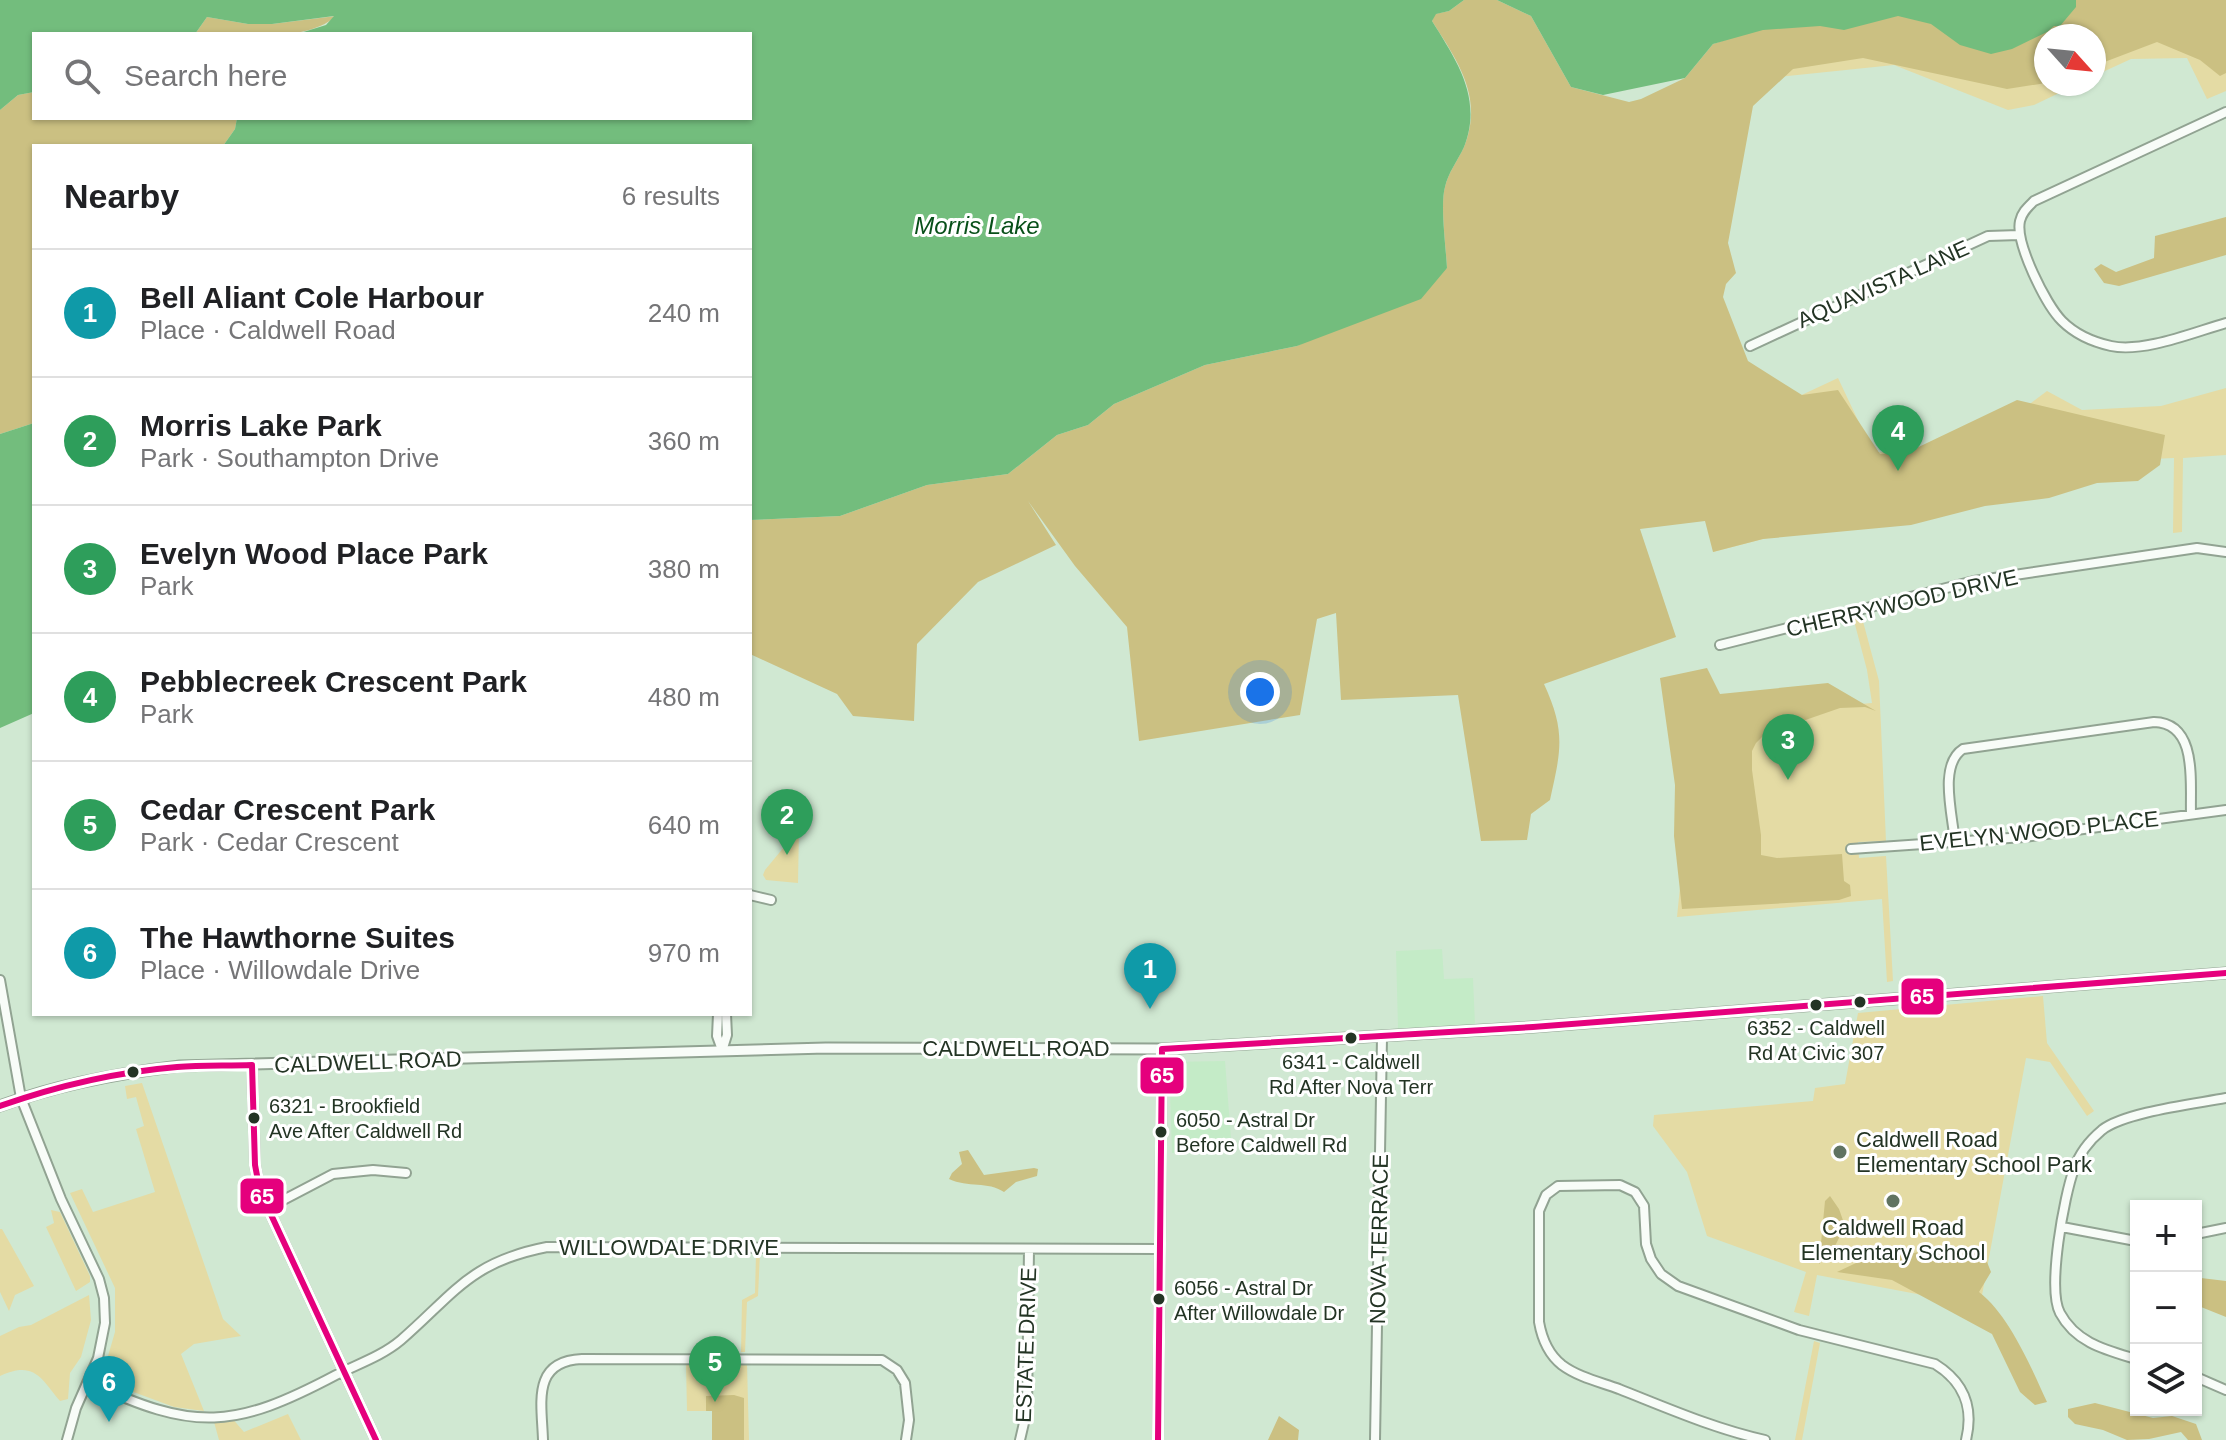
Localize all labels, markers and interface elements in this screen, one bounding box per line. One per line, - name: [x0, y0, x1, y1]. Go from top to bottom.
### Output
- north arrow: [2034, 24, 2106, 96]
- search box: [32, 32, 752, 120]
- icon: search: [60, 54, 104, 98]
- text: Search here: [124, 59, 287, 92]
- text: Nearby: [64, 177, 179, 215]
- text: 6 results: [622, 181, 720, 211]
- water label: Morris Lake: [914, 212, 1040, 239]
- street label: AQUAVISTA LANE: [1793, 235, 1973, 333]
- text: Bell Aliant Cole Harbour: [140, 281, 484, 314]
- text: 1: [83, 298, 97, 328]
- text: 240 m: [648, 298, 720, 328]
- text: Place · Caldwell Road: [140, 315, 396, 345]
- pin: 4: [1872, 405, 1924, 471]
- text: Morris Lake Park: [140, 409, 382, 442]
- text: 2: [83, 426, 97, 456]
- text: 360 m: [648, 426, 720, 456]
- text: Park · Southampton Drive: [140, 443, 439, 473]
- text: Evelyn Wood Place Park: [140, 537, 488, 570]
- text: 3: [83, 554, 97, 584]
- text: 380 m: [648, 554, 720, 584]
- street label: CHERRYWOOD DRIVE: [1784, 564, 2020, 642]
- text: Park: [140, 571, 193, 601]
- text: Pebblecreek Crescent Park: [140, 665, 527, 698]
- your location: [1240, 672, 1280, 712]
- text: 4: [83, 682, 97, 712]
- text: 480 m: [648, 682, 720, 712]
- text: Park: [140, 699, 193, 729]
- pin: 3: [1762, 714, 1814, 780]
- pin: 2: [761, 789, 813, 855]
- text: Cedar Crescent Park: [140, 793, 435, 826]
- street label: EVELYN WOOD PLACE: [1918, 806, 2160, 856]
- text: 5: [83, 810, 97, 840]
- text: 640 m: [648, 810, 720, 840]
- text: Park · Cedar Crescent: [140, 827, 399, 857]
- text: The Hawthorne Suites: [140, 921, 455, 954]
- text: 6: [83, 938, 97, 968]
- text: 970 m: [648, 938, 720, 968]
- pin: 1: [1124, 943, 1176, 1009]
- text: Place · Willowdale Drive: [140, 955, 420, 985]
- line badge: 65: [1900, 977, 1945, 1016]
- text: 65: [1910, 984, 1934, 1009]
- unlabelled marker: [1852, 994, 1868, 1010]
- marker: 6352 - Caldwell Rd At Civic 307: [1808, 997, 1824, 1013]
- place label: 6352 - Caldwell Rd At Civic 307: [1747, 1017, 1885, 1064]
- marker: 6341 - Caldwell Rd After Nova Terr: [1343, 1030, 1359, 1046]
- street label: CALDWELL ROAD: [922, 1036, 1110, 1061]
- street label: CALDWELL ROAD: [274, 1046, 462, 1078]
- place label: 6341 - Caldwell Rd After Nova Terr: [1269, 1051, 1433, 1098]
- line badge: 65: [1139, 1056, 1185, 1095]
- text: 65: [1150, 1063, 1174, 1088]
- unlabelled marker: [125, 1064, 141, 1080]
- place label: 6321 - Brookfield Ave After Caldwell Rd: [269, 1095, 462, 1142]
- place label: 6050 - Astral Dr Before Caldwell Rd: [1176, 1109, 1347, 1156]
- marker: 6321 - Brookfield Ave After Caldwell Rd: [246, 1110, 262, 1126]
- marker: 6050 - Astral Dr Before Caldwell Rd: [1153, 1124, 1169, 1140]
- place label: Caldwell Road Elementary School Park: [1856, 1127, 2093, 1177]
- marker: Caldwell Road Elementary School Park: [1831, 1143, 1849, 1161]
- street label: NOVA TERRACE: [1365, 1154, 1393, 1324]
- line badge: 65: [239, 1177, 285, 1215]
- text: 65: [250, 1184, 274, 1209]
- marker: Caldwell Road Elementary School: [1884, 1192, 1902, 1210]
- map controls: [2130, 1200, 2202, 1416]
- button: +: [2130, 1200, 2202, 1272]
- place label: Caldwell Road Elementary School: [1801, 1215, 1985, 1265]
- street label: WILLOWDALE DRIVE: [559, 1235, 779, 1260]
- street label: ESTATE DRIVE: [1011, 1267, 1041, 1423]
- button: −: [2130, 1272, 2202, 1344]
- place label: 6056 - Astral Dr After Willowdale Dr: [1174, 1277, 1344, 1324]
- marker: 6056 - Astral Dr After Willowdale Dr: [1151, 1291, 1167, 1307]
- pin: 5: [689, 1336, 741, 1402]
- button: layers: [2130, 1344, 2202, 1416]
- pin: 6: [83, 1356, 135, 1422]

